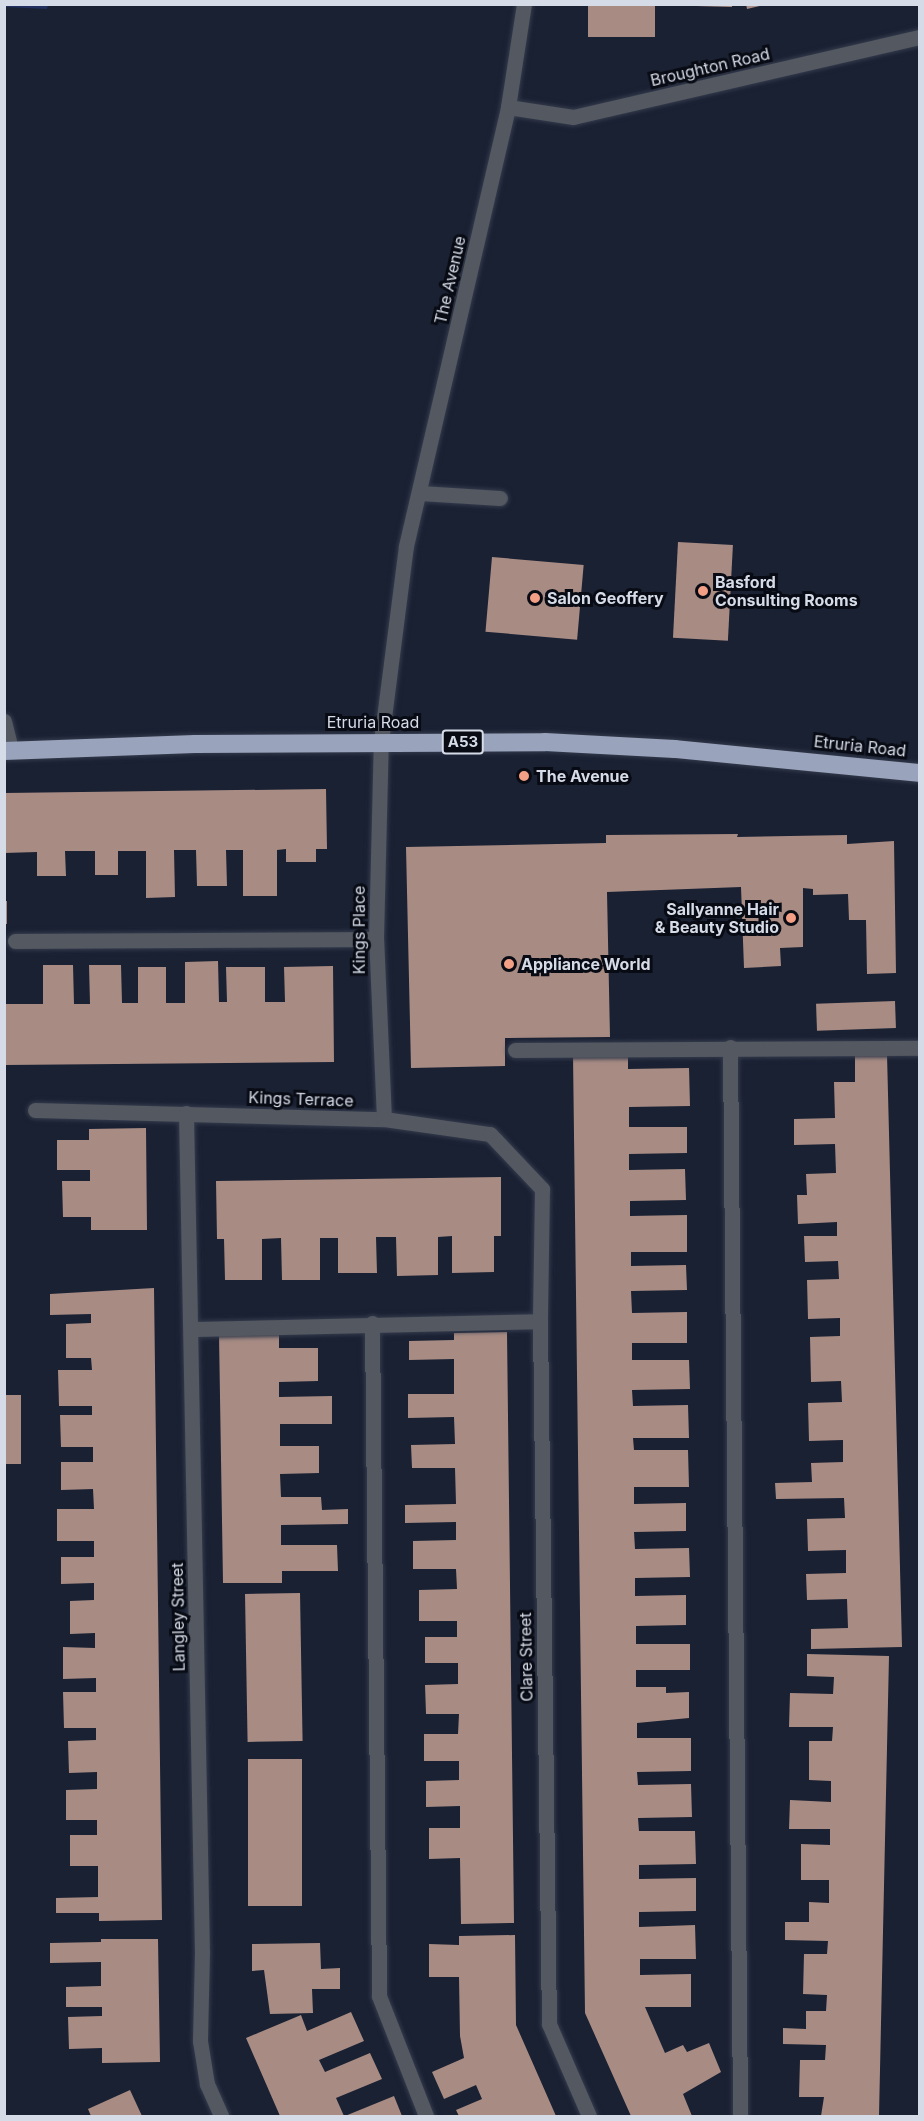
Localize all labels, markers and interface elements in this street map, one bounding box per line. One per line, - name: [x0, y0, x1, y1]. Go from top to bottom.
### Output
- street label: Broughton Road: [649, 44, 771, 90]
- street label: The Avenue: [431, 234, 469, 326]
- place label: Basford Consulting Rooms: [715, 572, 858, 610]
- marker: Basford Consulting Rooms: [696, 584, 710, 598]
- place label: Salon Geoffery: [547, 588, 664, 608]
- marker: Salon Geoffery: [528, 591, 542, 605]
- street label: Etruria Road: [327, 712, 419, 732]
- road number: A53: [440, 730, 486, 754]
- street label: Etruria Road: [813, 732, 907, 760]
- place label: The Avenue: [536, 766, 629, 786]
- marker: The Avenue: [517, 769, 531, 783]
- street label: Kings Place: [349, 886, 369, 974]
- place label: Sallyanne Hair & Beauty Studio: [655, 899, 779, 937]
- marker: Sallyanne Hair & Beauty Studio: [784, 911, 798, 925]
- place label: Appliance World: [521, 954, 651, 974]
- marker: Appliance World: [502, 957, 516, 971]
- street label: Kings Terrace: [248, 1088, 354, 1110]
- street label: Langley Street: [167, 1562, 189, 1672]
- street label: Clare Street: [516, 1612, 536, 1702]

